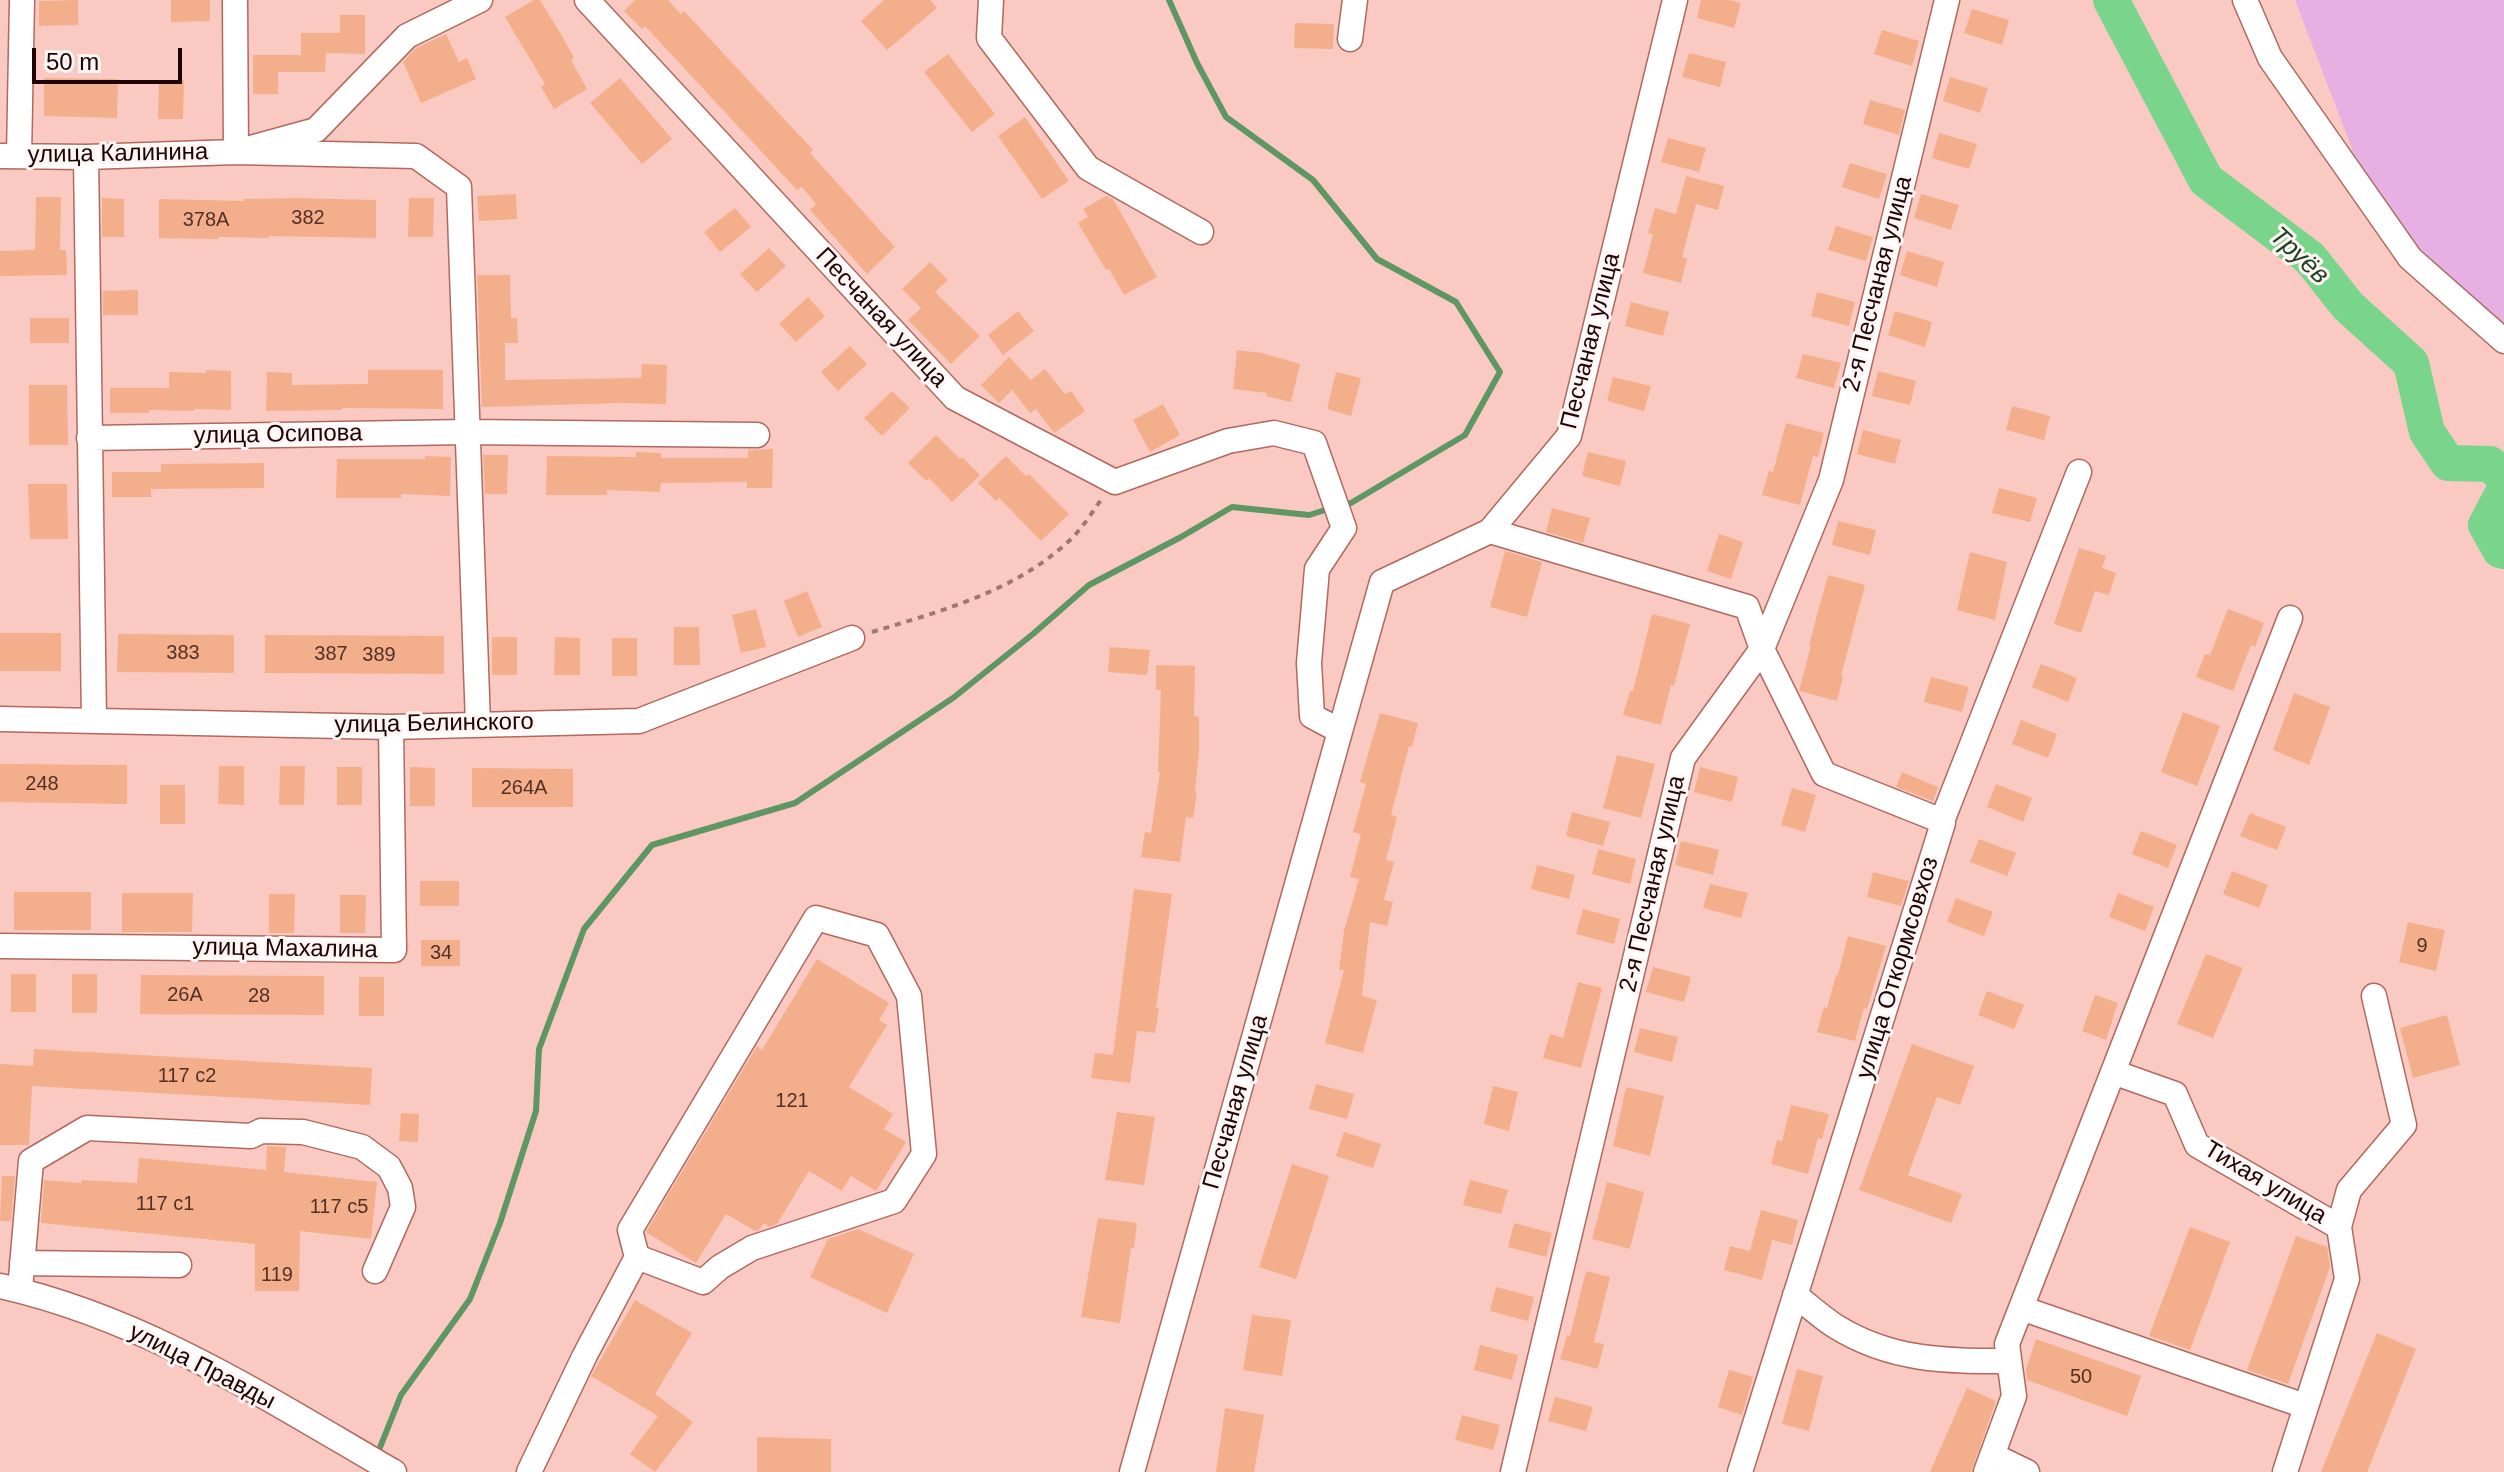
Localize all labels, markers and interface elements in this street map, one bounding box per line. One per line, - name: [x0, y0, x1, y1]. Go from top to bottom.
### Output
- scale bar: [36, 32, 186, 82]
- text: 50 m: [46, 48, 99, 75]
- street label: улица Калинина: [27, 138, 209, 170]
- street label: 2-я Песчаная улица: [1837, 173, 1919, 395]
- house number: 382: [291, 206, 325, 230]
- house number: 378А: [183, 208, 229, 232]
- water label: Труёв: [2263, 221, 2335, 291]
- street label: Песчаная улица: [809, 242, 953, 394]
- street label: Песчаная улица: [1555, 250, 1627, 432]
- street label: улица Осипова: [193, 419, 363, 451]
- house number: 383: [166, 641, 200, 665]
- house number: 387: [314, 642, 348, 666]
- house number: 389: [362, 643, 396, 667]
- street label: улица Белинского: [334, 708, 534, 740]
- house number: 248: [25, 772, 59, 796]
- street label: 2-я Песчаная улица: [1614, 773, 1692, 995]
- house number: 264А: [501, 776, 547, 800]
- street label: улица Откормсовхоз: [1851, 854, 1945, 1082]
- street label: улица Махалина: [192, 933, 378, 965]
- house number: 9: [2416, 934, 2428, 958]
- house number: 34: [430, 941, 452, 965]
- house number: 26А: [167, 983, 203, 1007]
- house number: 28: [248, 984, 270, 1008]
- street label: Песчаная улица: [1197, 1011, 1275, 1193]
- house number: 117 с2: [158, 1064, 216, 1088]
- house number: 121: [775, 1089, 809, 1113]
- street label: Тихая улица: [2199, 1135, 2331, 1231]
- house number: 117 с1: [136, 1192, 194, 1216]
- house number: 117 с5: [310, 1195, 368, 1219]
- house number: 119: [261, 1263, 293, 1287]
- street label: улица Правды: [124, 1318, 280, 1416]
- house number: 50: [2070, 1365, 2092, 1389]

